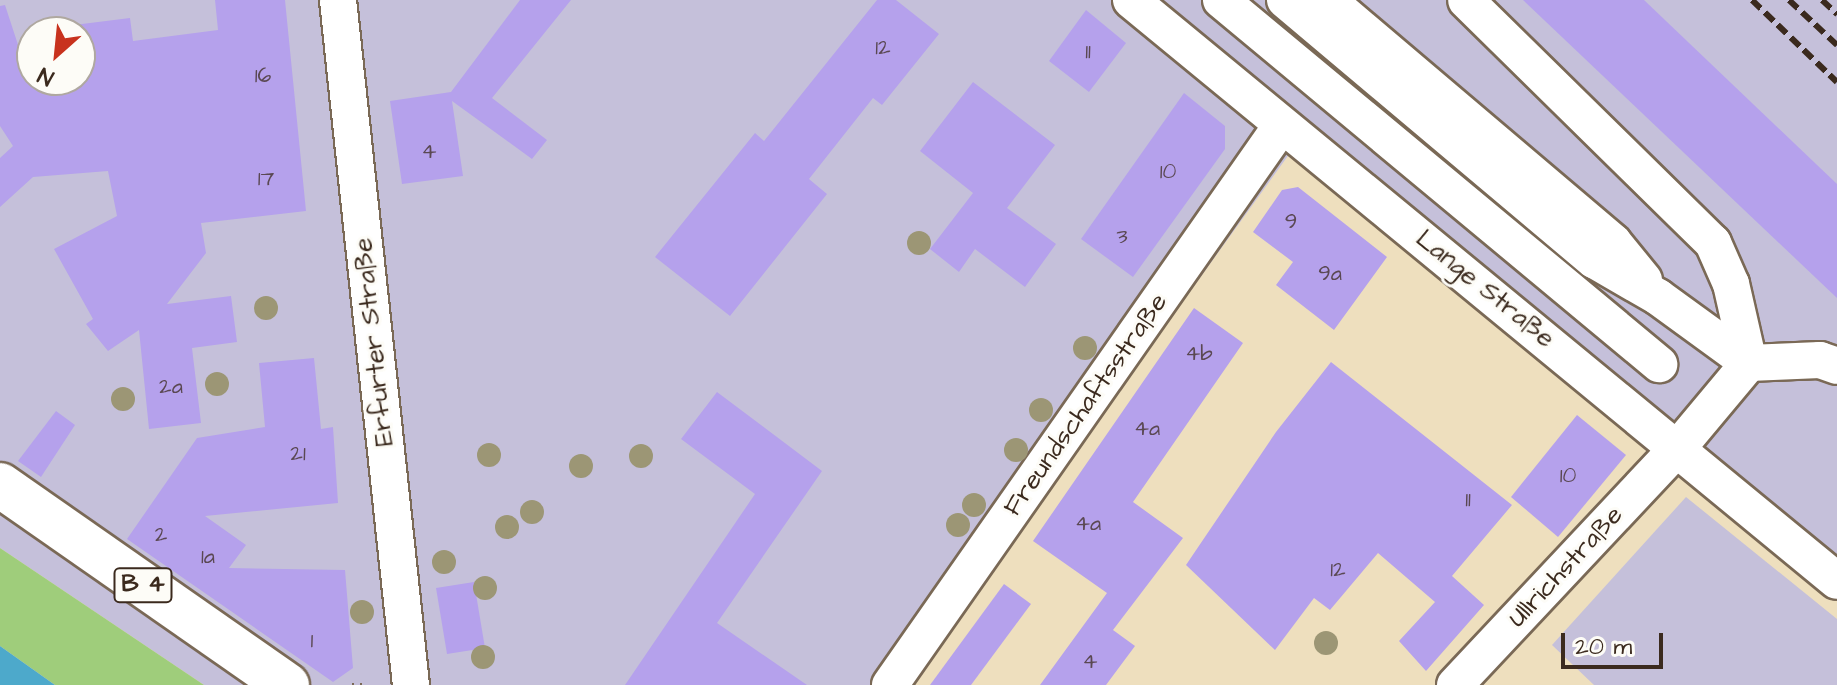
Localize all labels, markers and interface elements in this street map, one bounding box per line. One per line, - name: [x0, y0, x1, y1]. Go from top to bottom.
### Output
- north arrow: [16, 16, 96, 96]
- house number: 12: [875, 35, 891, 61]
- house number: 11: [1085, 39, 1091, 65]
- text: N: [33, 59, 59, 93]
- house number: 16: [255, 63, 271, 89]
- house number: 4: [422, 139, 436, 165]
- house number: 10: [1160, 159, 1176, 185]
- house number: 17: [258, 166, 274, 192]
- house number: 9: [1285, 209, 1297, 235]
- house number: 3: [1116, 224, 1128, 250]
- street label: Lange Straße: [1409, 224, 1561, 354]
- street label: Erfurter Straße: [348, 236, 400, 448]
- house number: 9a: [1318, 261, 1342, 287]
- street label: Freundschaftsstraße: [997, 288, 1175, 522]
- house number: 4b: [1185, 341, 1213, 367]
- house number: 2a: [159, 374, 183, 400]
- house number: 4a: [1134, 416, 1160, 442]
- house number: 21: [290, 441, 306, 467]
- house number: 10: [1560, 463, 1576, 489]
- house number: 11: [1465, 487, 1471, 513]
- street label: Ullrichstraße: [1502, 500, 1630, 634]
- house number: 4a: [1075, 511, 1101, 537]
- house number: 2: [155, 522, 167, 548]
- house number: 1a: [201, 544, 215, 570]
- house number: 12: [1330, 557, 1346, 583]
- road number: B 4: [113, 565, 173, 605]
- scale bar: [1565, 617, 1667, 667]
- house number: 1: [311, 628, 313, 654]
- text: 20 m: [1575, 630, 1632, 664]
- house number: 4: [1083, 649, 1097, 675]

